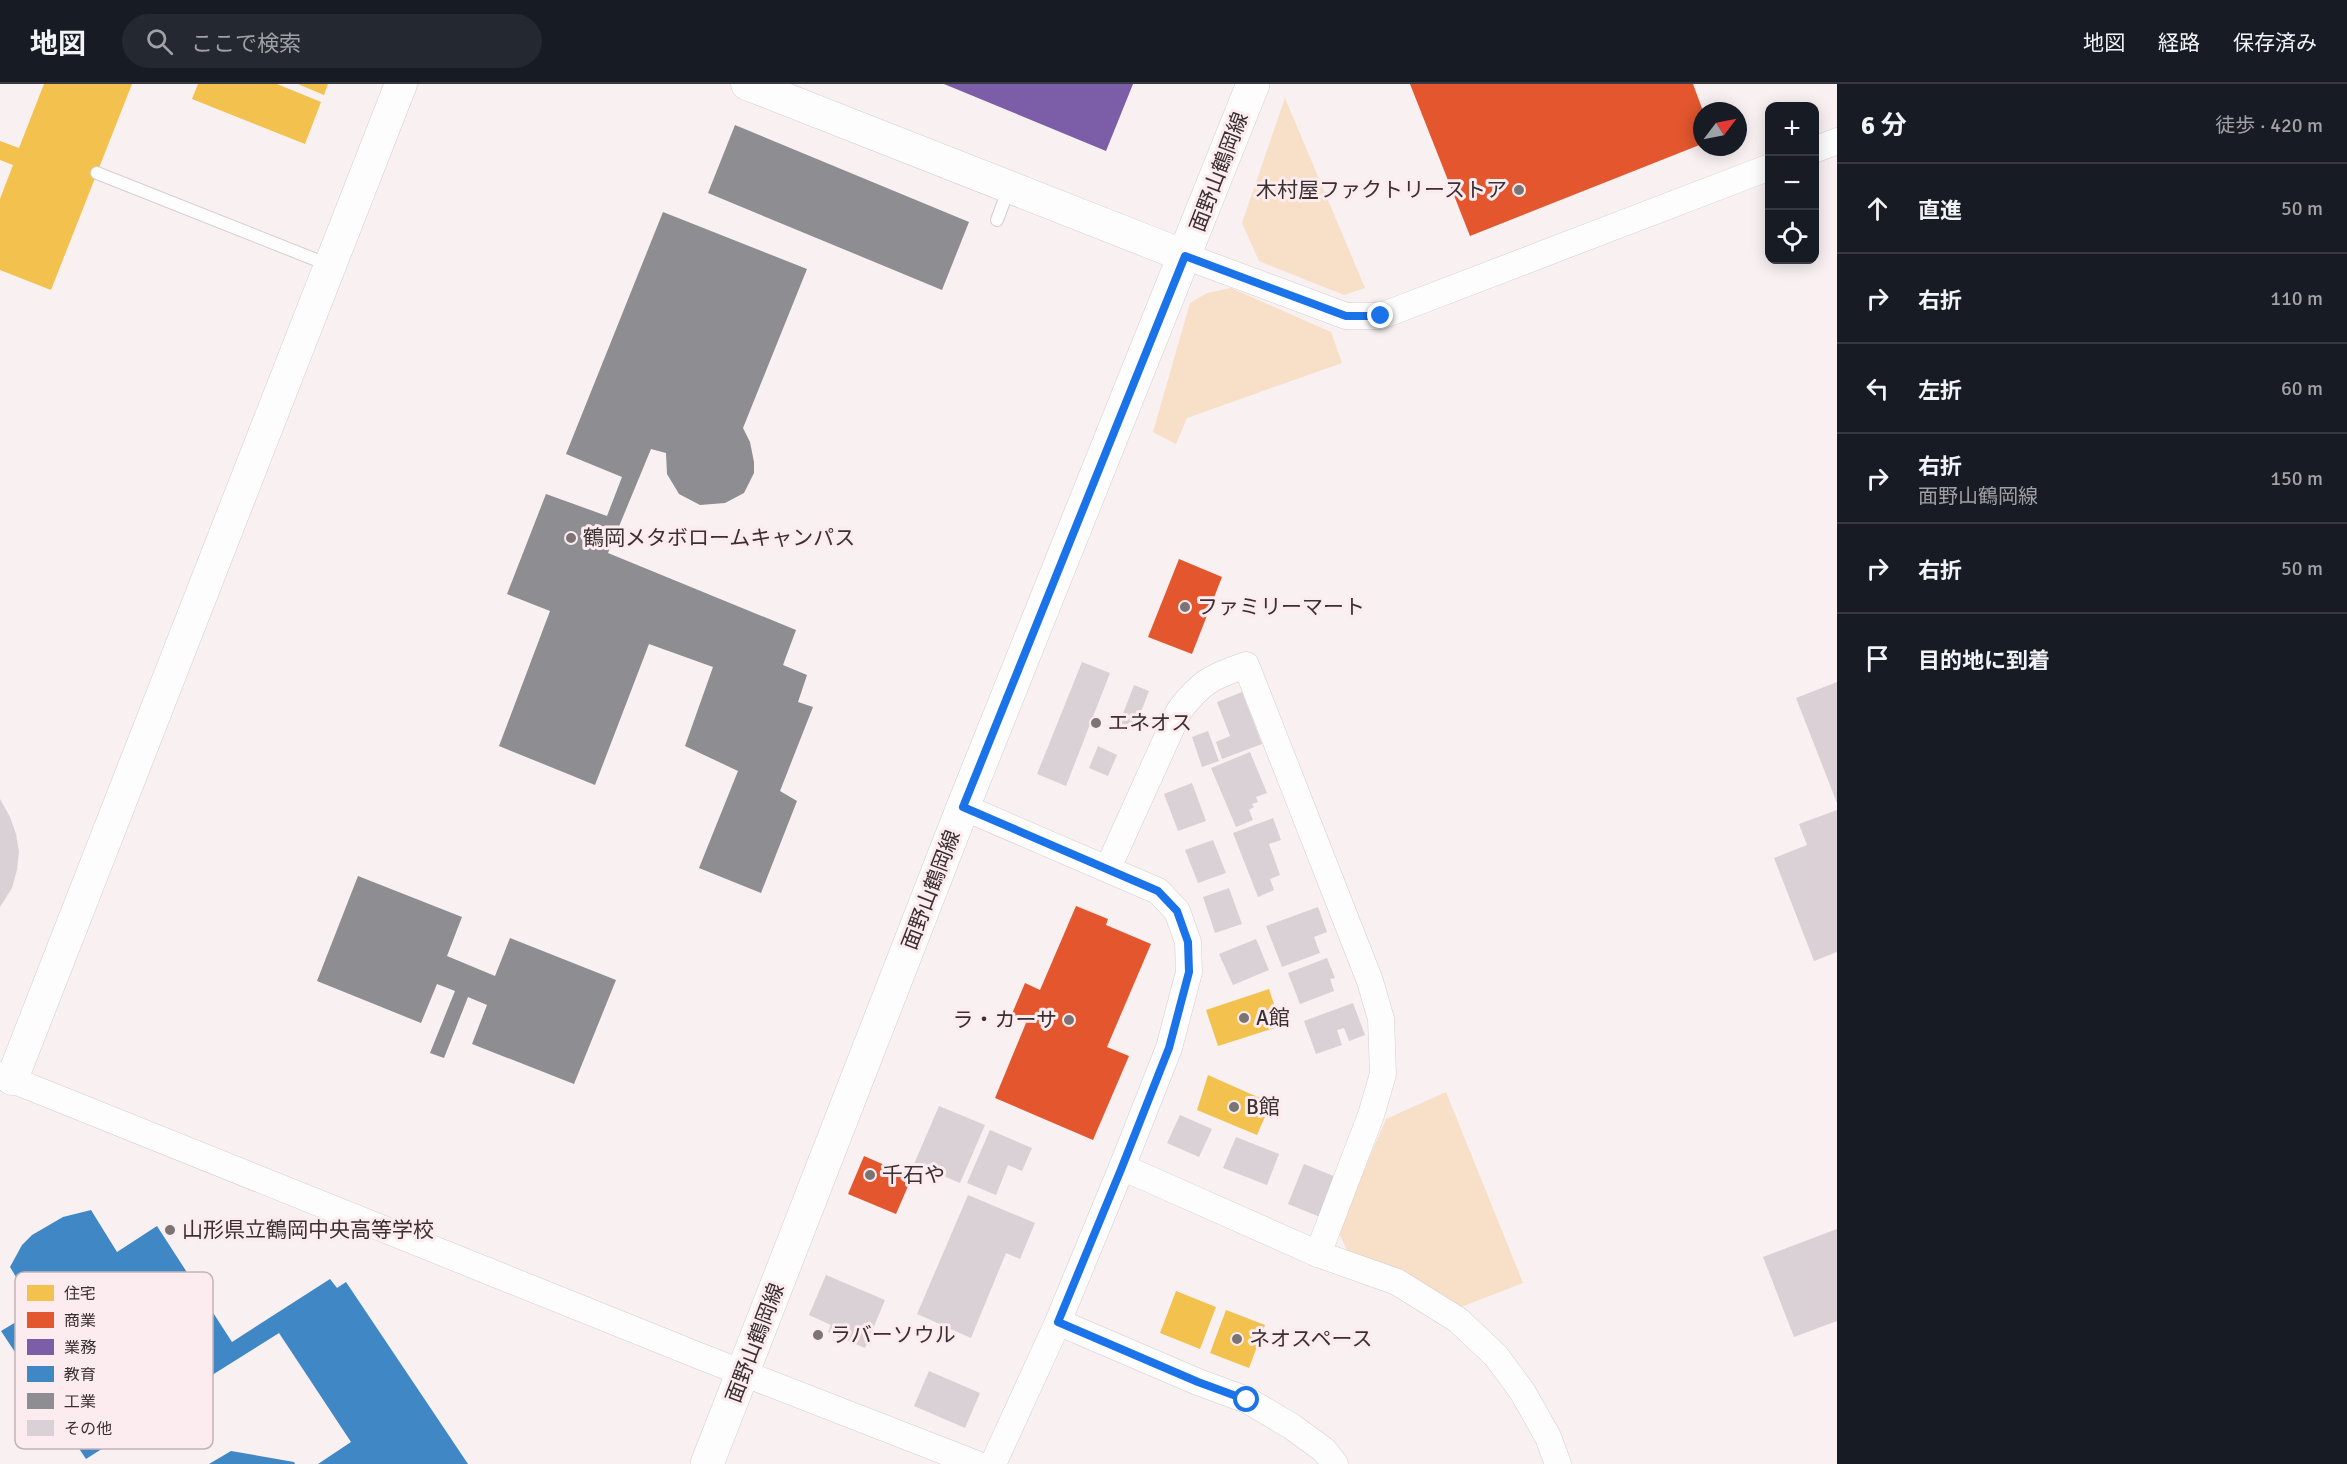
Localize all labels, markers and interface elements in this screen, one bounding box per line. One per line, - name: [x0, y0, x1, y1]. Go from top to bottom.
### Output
- search box: [122, 14, 542, 68]
- icon: search: [143, 25, 176, 58]
- text: 地図: [30, 27, 86, 61]
- text: ここで検索: [191, 30, 301, 57]
- text: 地図: [2083, 30, 2125, 56]
- text: 経路: [2158, 30, 2200, 56]
- text: 保存済み: [2233, 30, 2317, 56]
- north arrow: [1693, 102, 1747, 156]
- map controls: [1765, 102, 1819, 264]
- button: +: [1765, 102, 1819, 156]
- street label: 面野山鶴岡線: [1184, 109, 1254, 235]
- text: 6 分: [1861, 110, 1907, 142]
- text: 徒歩 · 420 m: [2215, 113, 2323, 138]
- button: −: [1765, 156, 1819, 210]
- place label: 木村屋ファクトリーストア: [1256, 177, 1507, 203]
- marker: 木村屋ファクトリーストア: [1512, 183, 1526, 197]
- icon: ahead: [1861, 192, 1894, 225]
- text: 50 m: [2281, 196, 2323, 221]
- text: 直進: [1918, 197, 1962, 224]
- button: locate: [1765, 210, 1819, 264]
- icon: right: [1861, 282, 1894, 315]
- text: 110 m: [2270, 286, 2323, 311]
- text: 右折: [1918, 287, 1962, 314]
- route end: [1367, 302, 1393, 328]
- icon: left: [1861, 372, 1894, 405]
- text: 60 m: [2281, 376, 2323, 401]
- text: 左折: [1918, 377, 1962, 404]
- text: 右折: [1918, 453, 1962, 480]
- icon: right: [1861, 462, 1894, 495]
- text: 150 m: [2270, 466, 2323, 491]
- text: 面野山鶴岡線: [1918, 484, 2038, 509]
- place label: 鶴岡メタボロームキャンパス: [583, 525, 855, 551]
- marker: 鶴岡メタボロームキャンパス: [564, 531, 578, 545]
- icon: right: [1861, 552, 1894, 585]
- text: 50 m: [2281, 556, 2323, 581]
- text: 右折: [1918, 557, 1962, 584]
- place label: ファミリーマート: [1197, 594, 1365, 620]
- marker: ファミリーマート: [1178, 600, 1192, 614]
- icon: arrive: [1861, 642, 1894, 675]
- text: 目的地に到着: [1918, 647, 2050, 674]
- place label: エネオス: [1108, 710, 1192, 736]
- marker: エネオス: [1089, 716, 1103, 730]
- street label: 面野山鶴岡線: [896, 827, 966, 953]
- place label: A館: [1256, 1005, 1290, 1031]
- place label: ラ・カーサ: [952, 1007, 1057, 1033]
- marker: A館: [1237, 1011, 1251, 1025]
- marker: ラ・カーサ: [1062, 1013, 1076, 1027]
- place label: B館: [1246, 1094, 1280, 1120]
- marker: B館: [1227, 1100, 1241, 1114]
- place label: 千石や: [882, 1162, 945, 1188]
- marker: 千石や: [863, 1168, 877, 1182]
- place label: 山形県立鶴岡中央高等学校: [182, 1217, 434, 1243]
- marker: 山形県立鶴岡中央高等学校: [163, 1223, 177, 1237]
- legend: [15, 1272, 213, 1449]
- street label: 面野山鶴岡線: [720, 1280, 790, 1406]
- text: 住宅: [64, 1284, 96, 1304]
- text: 商業: [64, 1311, 96, 1331]
- place label: ラバーソウル: [830, 1322, 956, 1348]
- place label: ネオスペース: [1249, 1326, 1372, 1352]
- marker: ラバーソウル: [811, 1328, 825, 1342]
- marker: ネオスペース: [1230, 1332, 1244, 1346]
- text: 業務: [64, 1338, 96, 1358]
- text: 教育: [64, 1365, 96, 1385]
- route start: [1233, 1386, 1259, 1412]
- text: 工業: [64, 1392, 96, 1412]
- text: その他: [64, 1419, 112, 1439]

